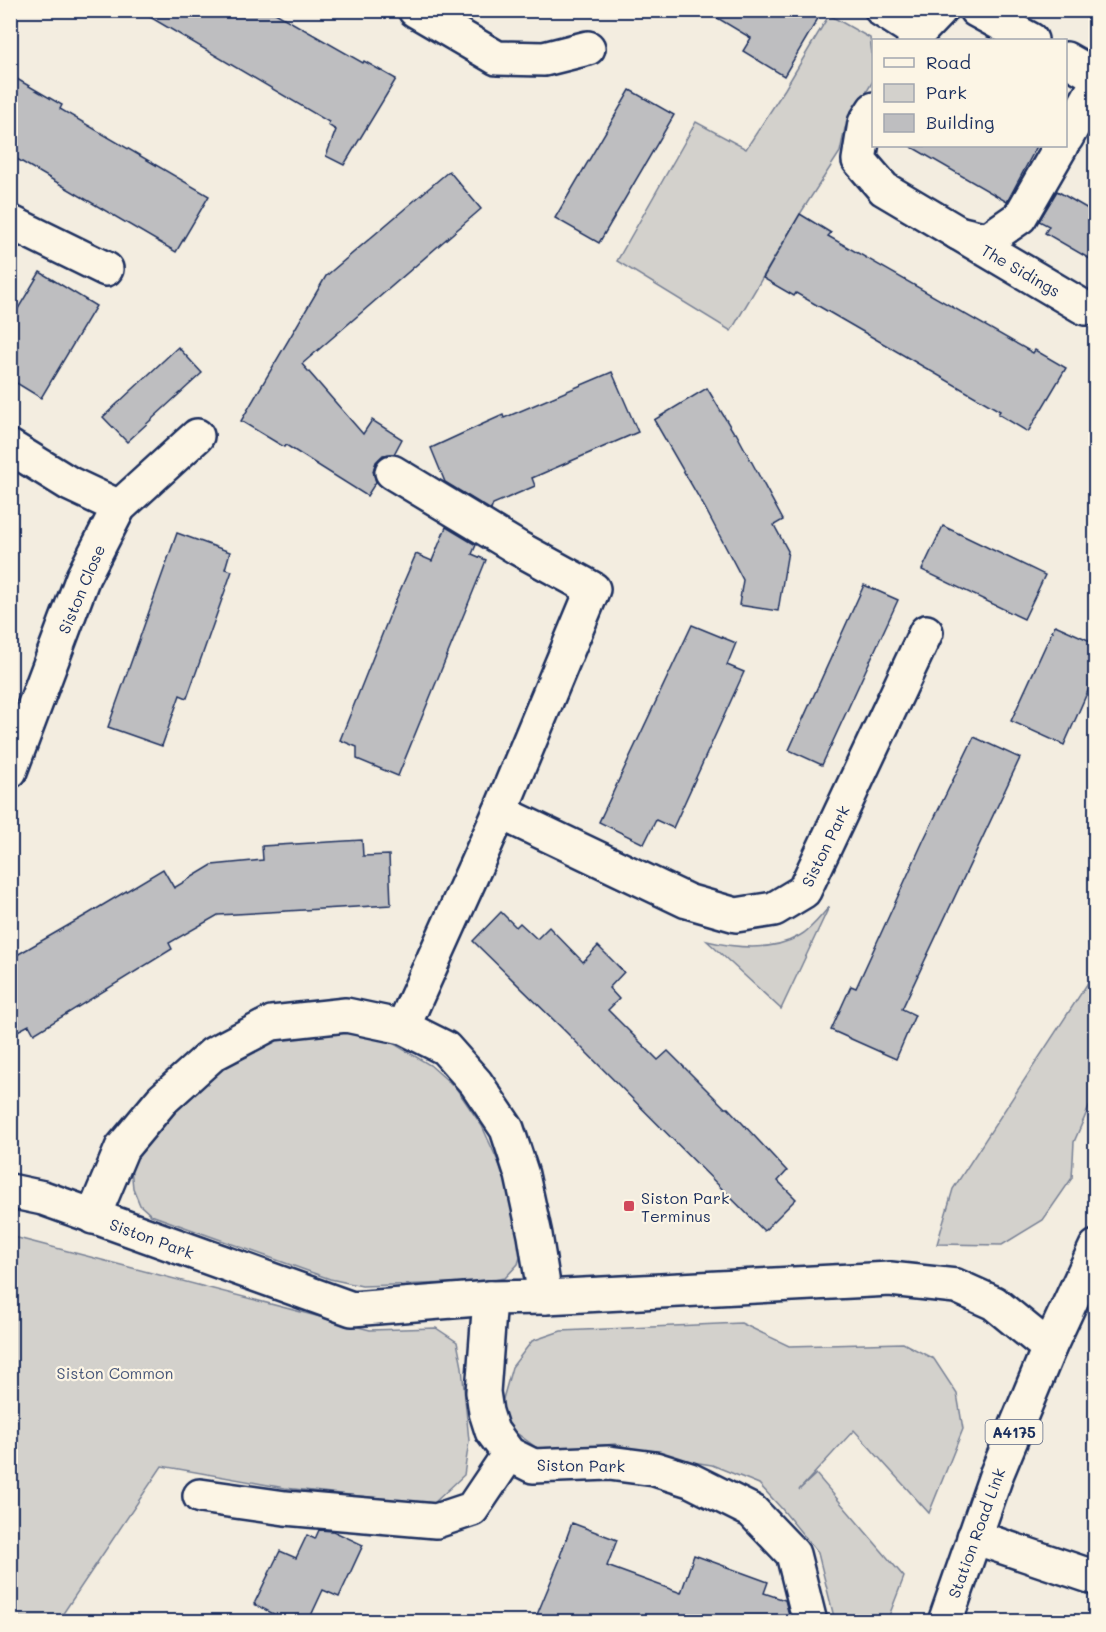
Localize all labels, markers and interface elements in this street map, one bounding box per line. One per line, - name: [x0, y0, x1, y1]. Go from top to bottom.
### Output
- legend: [872, 39, 1067, 147]
- text: Road: [926, 50, 971, 74]
- text: Park: [926, 80, 967, 104]
- text: Building: [926, 110, 994, 134]
- street label: The Sidings: [978, 239, 1064, 301]
- street label: Siston Close: [53, 541, 109, 637]
- street label: Siston Park: [796, 802, 854, 890]
- place label: Siston Park Terminus: [641, 1187, 729, 1226]
- marker: Siston Park Terminus: [622, 1199, 636, 1213]
- street label: Siston Park: [107, 1213, 197, 1263]
- park label: Siston Common: [57, 1362, 173, 1383]
- road number: A4175: [986, 1420, 1042, 1444]
- street label: Siston Park: [537, 1454, 625, 1476]
- street label: Station Road Link: [943, 1465, 1009, 1601]

